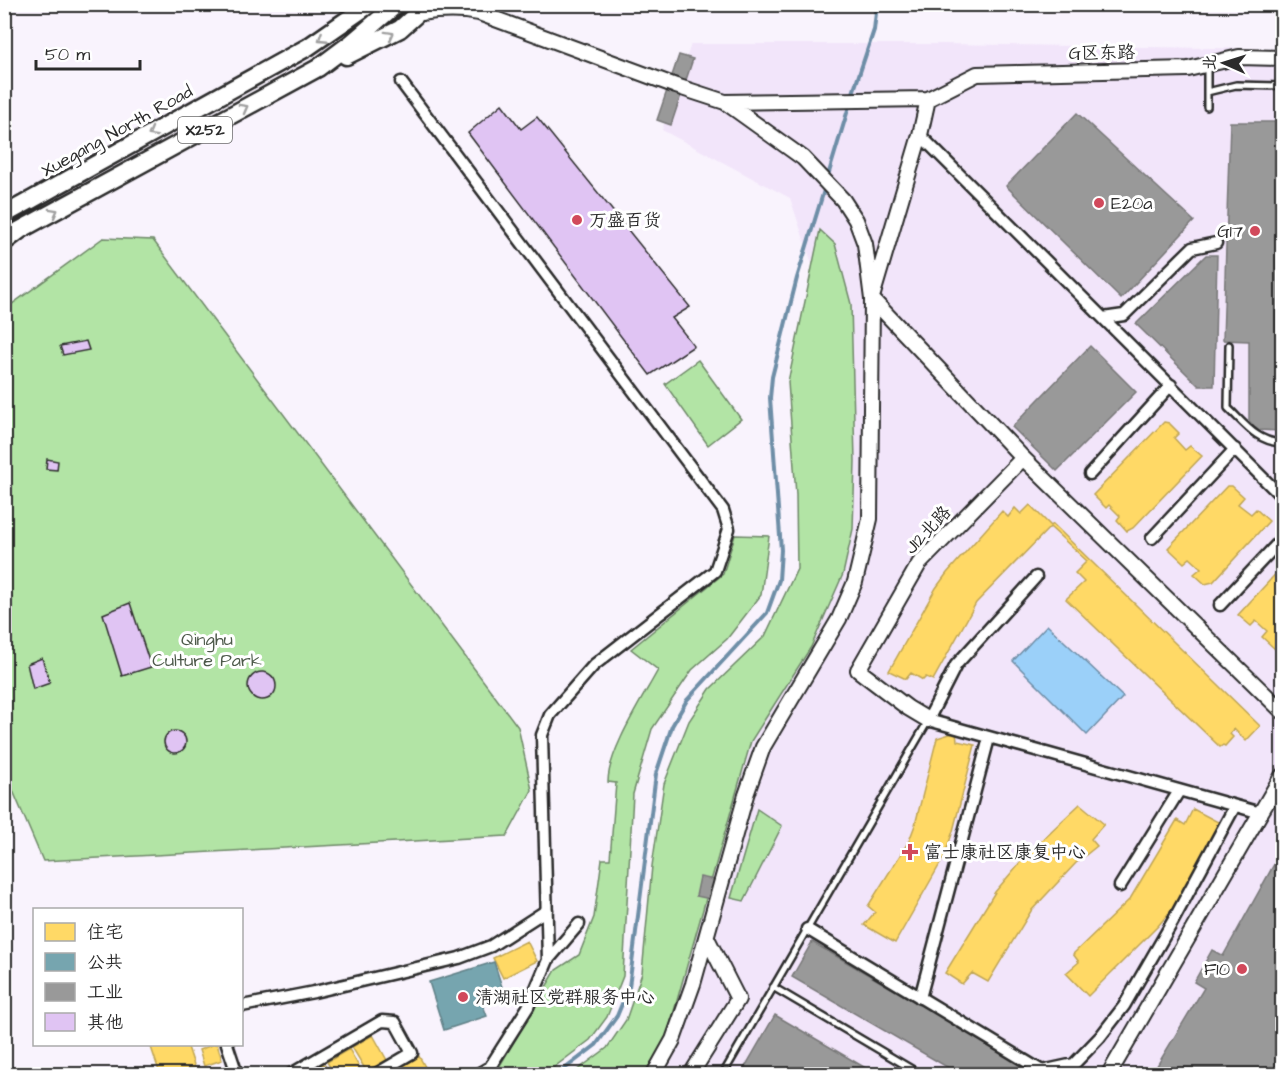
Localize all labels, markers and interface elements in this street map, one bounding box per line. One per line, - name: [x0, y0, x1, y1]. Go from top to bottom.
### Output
- one-way arrow: [318, 31, 329, 42]
- one-way arrow: [384, 31, 394, 42]
- scale bar: [36, 33, 140, 71]
- north arrow: [1194, 33, 1254, 93]
- street label: G区东路: [1069, 40, 1135, 66]
- text: 50 m: [45, 42, 90, 67]
- text: 北: [1199, 54, 1221, 71]
- street label: Xuegang North Road: [37, 79, 198, 184]
- one-way arrow: [238, 104, 248, 115]
- road number: X252: [178, 117, 232, 143]
- one-way arrow: [148, 126, 159, 137]
- place label: E20a: [1111, 191, 1152, 216]
- marker: E20a: [1092, 196, 1106, 210]
- one-way arrow: [48, 208, 59, 219]
- place label: 万盛百货: [589, 208, 661, 233]
- marker: 万盛百货: [570, 213, 584, 227]
- place label: G17: [1217, 219, 1243, 244]
- marker: G17: [1248, 224, 1262, 238]
- street label: J12北路: [899, 500, 957, 560]
- park label: Qinghu Culture Park: [152, 627, 262, 673]
- place label: 富士康社区康复中心: [924, 840, 1086, 865]
- marker: 富士康社区康复中心: [901, 843, 919, 861]
- legend: [33, 908, 243, 1046]
- text: 住宅: [87, 920, 123, 945]
- text: 公共: [87, 950, 123, 975]
- place label: F10: [1204, 957, 1230, 982]
- marker: F10: [1235, 962, 1249, 976]
- text: 工业: [87, 980, 123, 1005]
- place label: 清湖社区党群服务中心: [475, 985, 655, 1010]
- marker: 清湖社区党群服务中心: [456, 990, 470, 1004]
- text: 其他: [87, 1010, 123, 1035]

